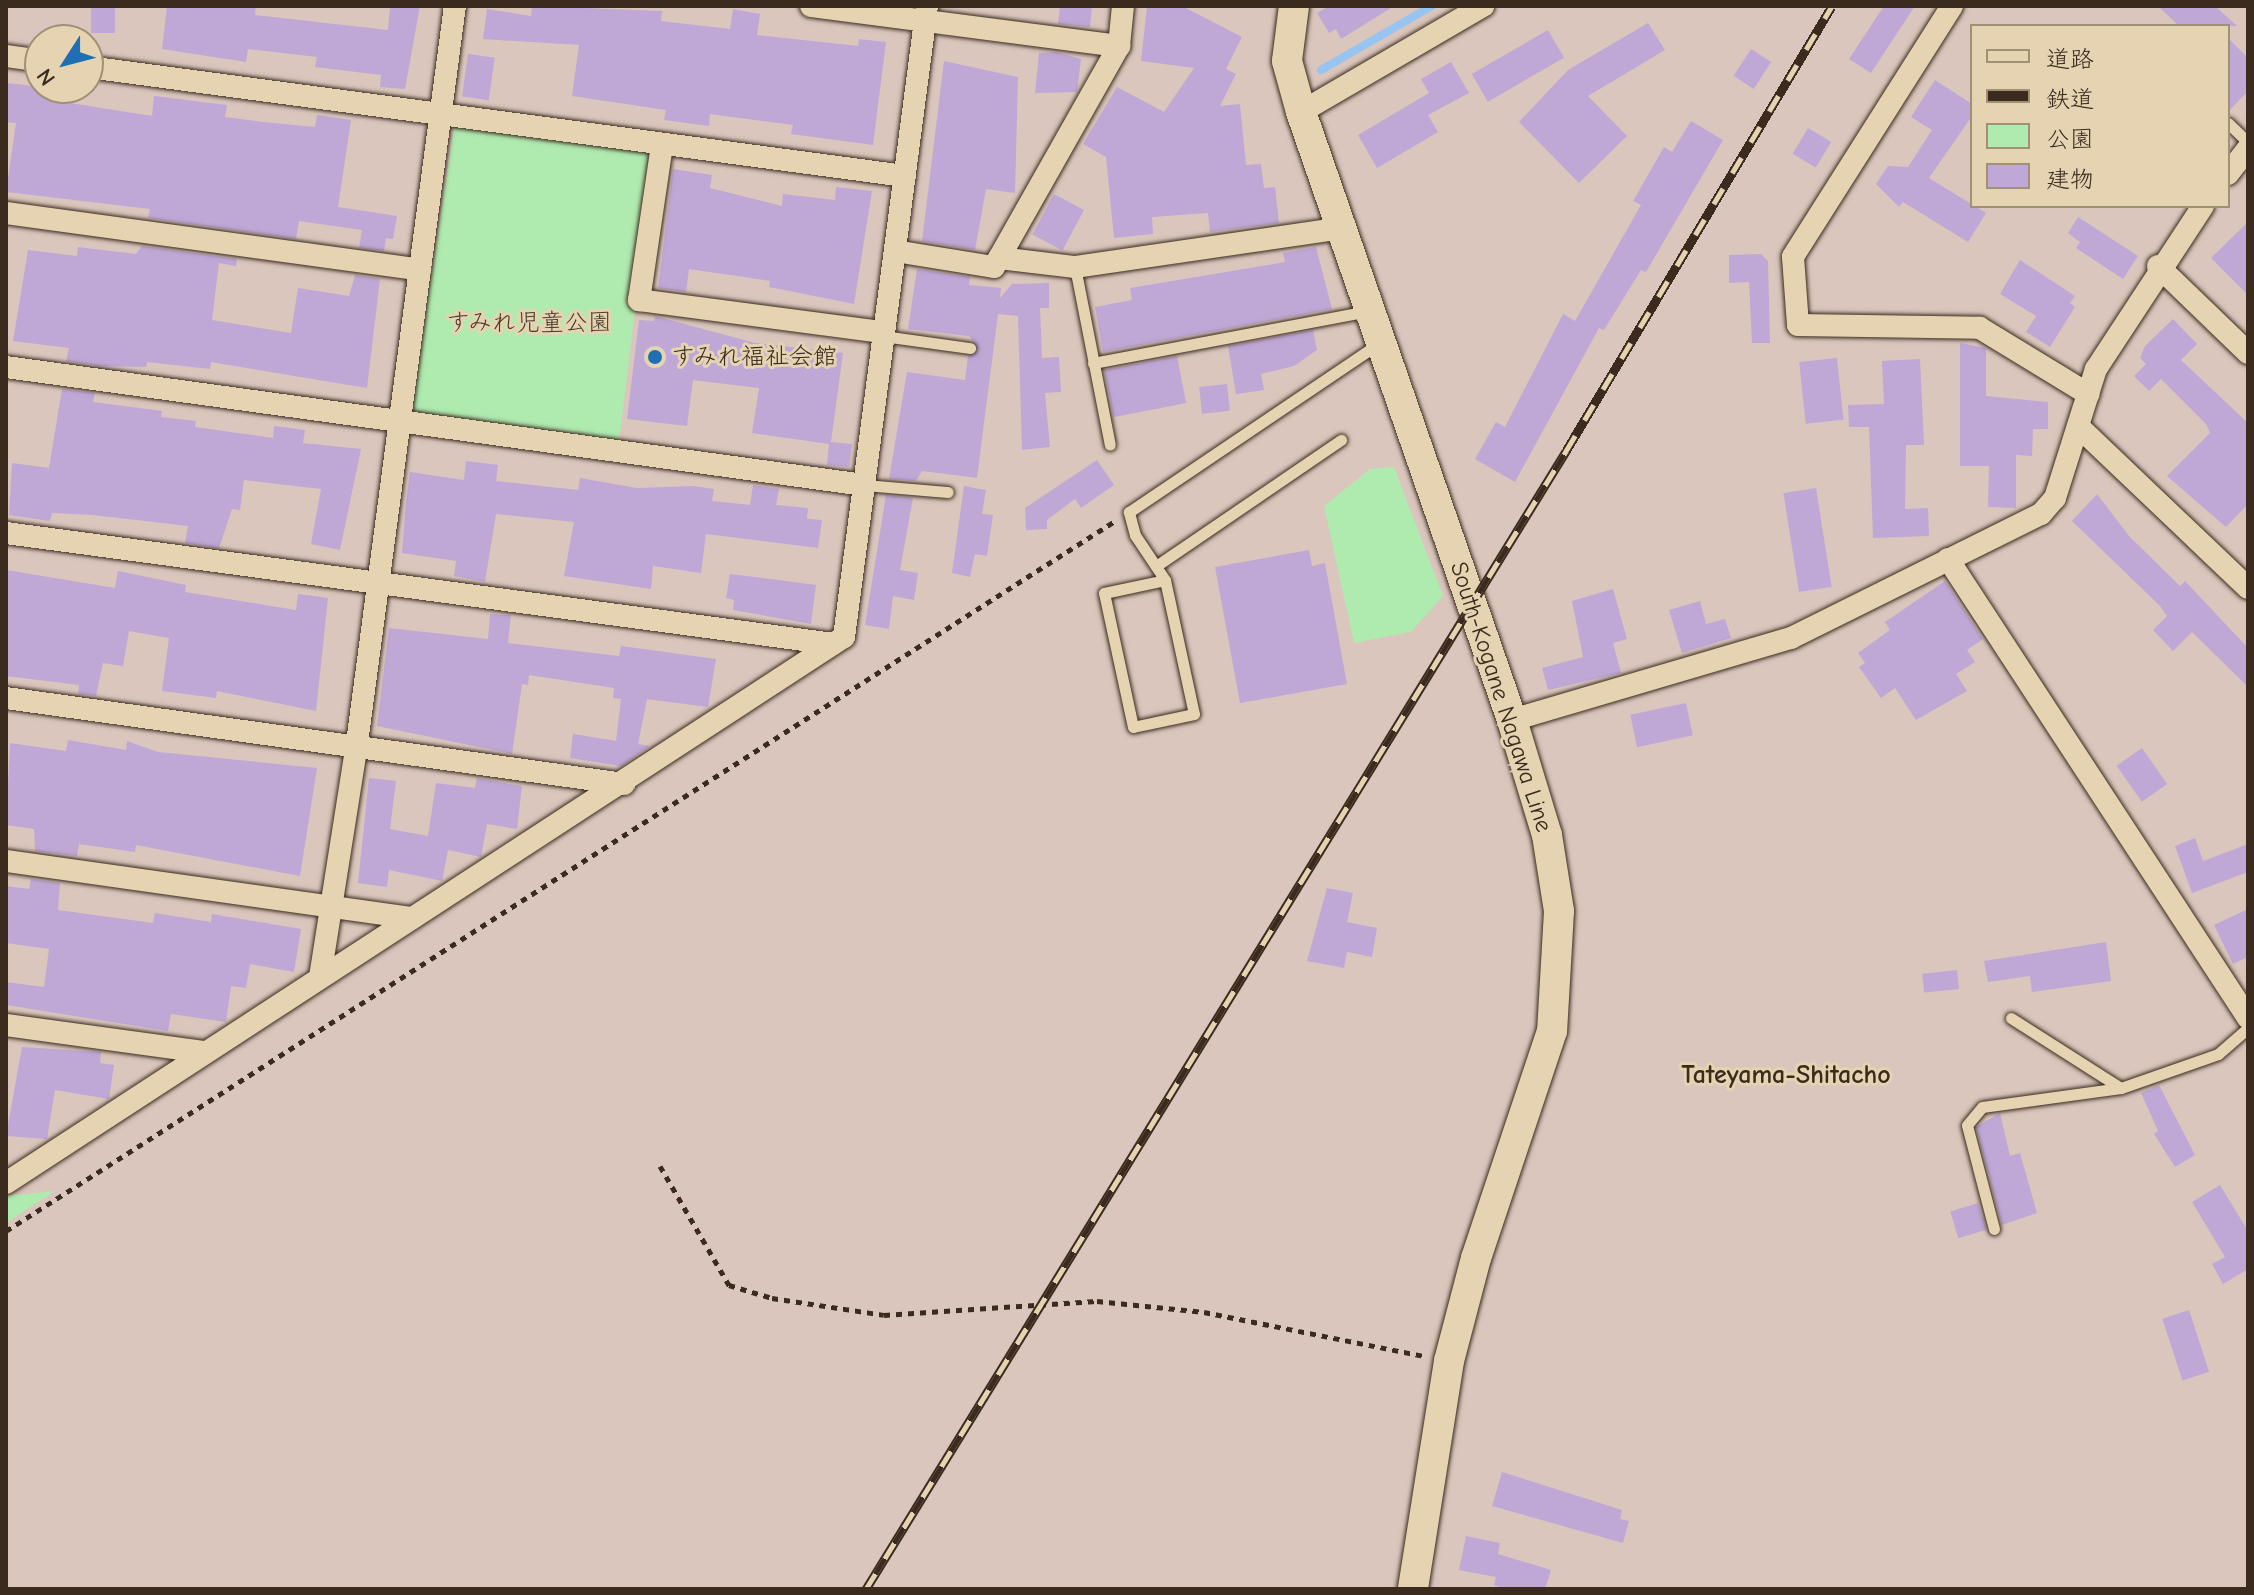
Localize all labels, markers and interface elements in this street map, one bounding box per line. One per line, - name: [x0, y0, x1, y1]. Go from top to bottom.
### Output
- north arrow: [24, 24, 104, 104]
- legend: [1970, 24, 2230, 208]
- text: 道路: [2046, 45, 2094, 73]
- text: N: [31, 63, 61, 90]
- text: 鉄道: [2046, 85, 2094, 113]
- text: 公園: [2046, 125, 2094, 153]
- text: 建物: [2046, 165, 2094, 193]
- park label: すみれ児童公園: [445, 309, 613, 337]
- place label: すみれ福祉会館: [671, 343, 839, 371]
- marker: すみれ福祉会館: [646, 348, 664, 366]
- street label: South-Kogane Nagawa Line: [1444, 558, 1558, 836]
- district label: Tateyama-Shitacho: [1681, 1060, 1891, 1092]

